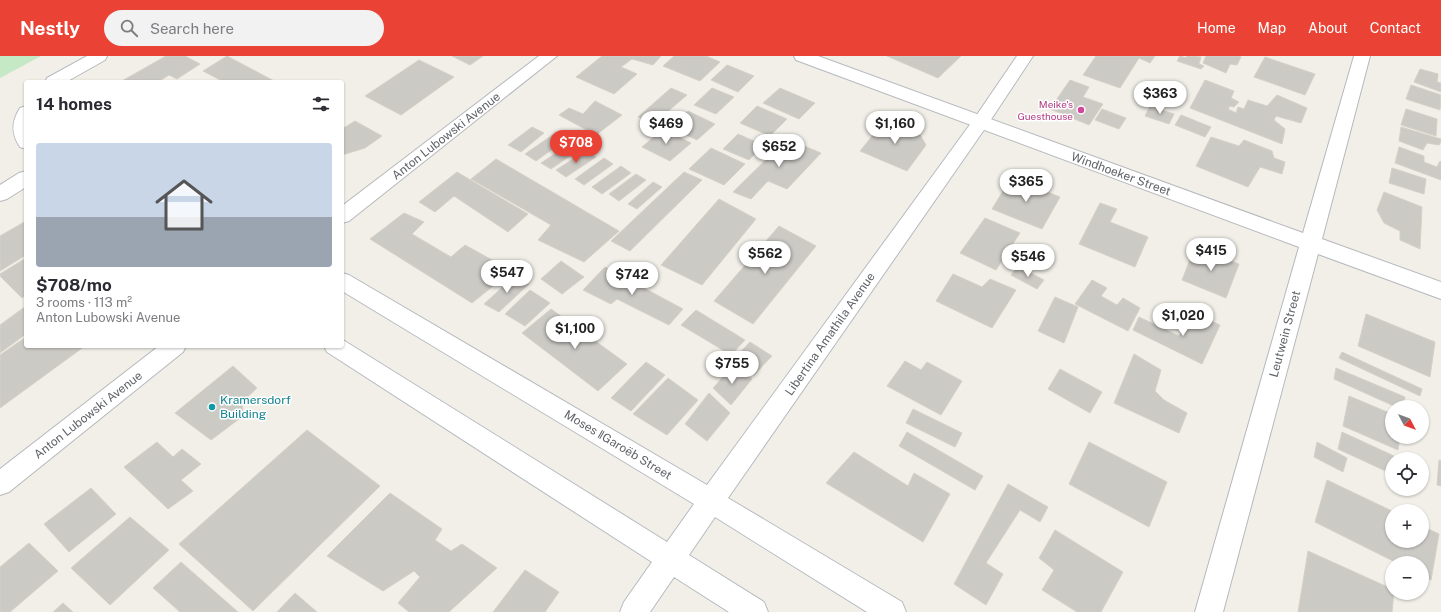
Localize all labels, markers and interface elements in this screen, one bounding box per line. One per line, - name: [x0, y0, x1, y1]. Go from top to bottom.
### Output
- search box: [104, 10, 384, 46]
- text: Nestly: [20, 17, 80, 39]
- icon: search: [118, 17, 140, 39]
- text: Search here: [150, 20, 234, 37]
- text: Home: [1197, 20, 1236, 36]
- text: Map: [1258, 20, 1286, 36]
- text: About: [1308, 20, 1348, 36]
- text: Contact: [1370, 20, 1421, 36]
- pin: $363: [1136, 81, 1184, 115]
- text: $363: [1143, 86, 1177, 101]
- street label: Anton Lubowski Avenue: [389, 89, 503, 183]
- icon: filters: [310, 93, 332, 115]
- text: 14 homes: [36, 94, 112, 114]
- place label: Meike's Guesthouse: [1017, 98, 1073, 122]
- marker: Meike's Guesthouse: [1076, 105, 1086, 115]
- pin: $469: [642, 111, 690, 145]
- pin: $1,160: [862, 111, 928, 145]
- text: $469: [649, 116, 683, 131]
- text: $1,160: [875, 116, 915, 131]
- pin: $708: [552, 130, 600, 164]
- pin: $652: [755, 134, 803, 168]
- text: $708: [559, 135, 593, 150]
- text: $652: [762, 139, 796, 154]
- street label: Windhoeker Street: [1069, 149, 1173, 199]
- icon: home: [148, 169, 220, 241]
- pin: $365: [1002, 169, 1050, 203]
- text: $365: [1009, 174, 1043, 189]
- pin: $415: [1187, 238, 1235, 272]
- pin: $562: [741, 241, 789, 275]
- text: $415: [1195, 243, 1227, 258]
- pin: $546: [1004, 244, 1052, 278]
- text: $562: [748, 246, 782, 261]
- text: $546: [1011, 249, 1045, 264]
- pin: $547: [483, 260, 531, 294]
- pin: $742: [608, 262, 656, 296]
- text: $547: [490, 265, 524, 280]
- text: $742: [615, 267, 649, 282]
- street label: Libertina Amathila Avenue: [782, 270, 878, 398]
- text: $708/mo: [36, 275, 112, 295]
- street label: Leutwein Street: [1267, 289, 1303, 379]
- text: 3 rooms · 113 m²: [36, 295, 132, 310]
- pin: $1,020: [1150, 303, 1216, 337]
- text: $1,020: [1161, 308, 1205, 323]
- text: Anton Lubowski Avenue: [36, 310, 180, 325]
- pin: $1,100: [542, 316, 608, 350]
- text: $1,100: [555, 321, 595, 336]
- pin: $755: [708, 351, 756, 385]
- text: $755: [715, 356, 749, 371]
- street label: Anton Lubowski Avenue: [31, 368, 145, 462]
- place label: Kramersdorf Building: [220, 393, 291, 421]
- north arrow: [1385, 400, 1429, 444]
- map controls: [1385, 400, 1429, 600]
- marker: Kramersdorf Building: [207, 402, 217, 412]
- street label: Moses ǁGaroëb Street: [562, 407, 674, 483]
- button: locate: [1385, 452, 1429, 496]
- button: +: [1385, 504, 1429, 548]
- button: −: [1385, 556, 1429, 600]

